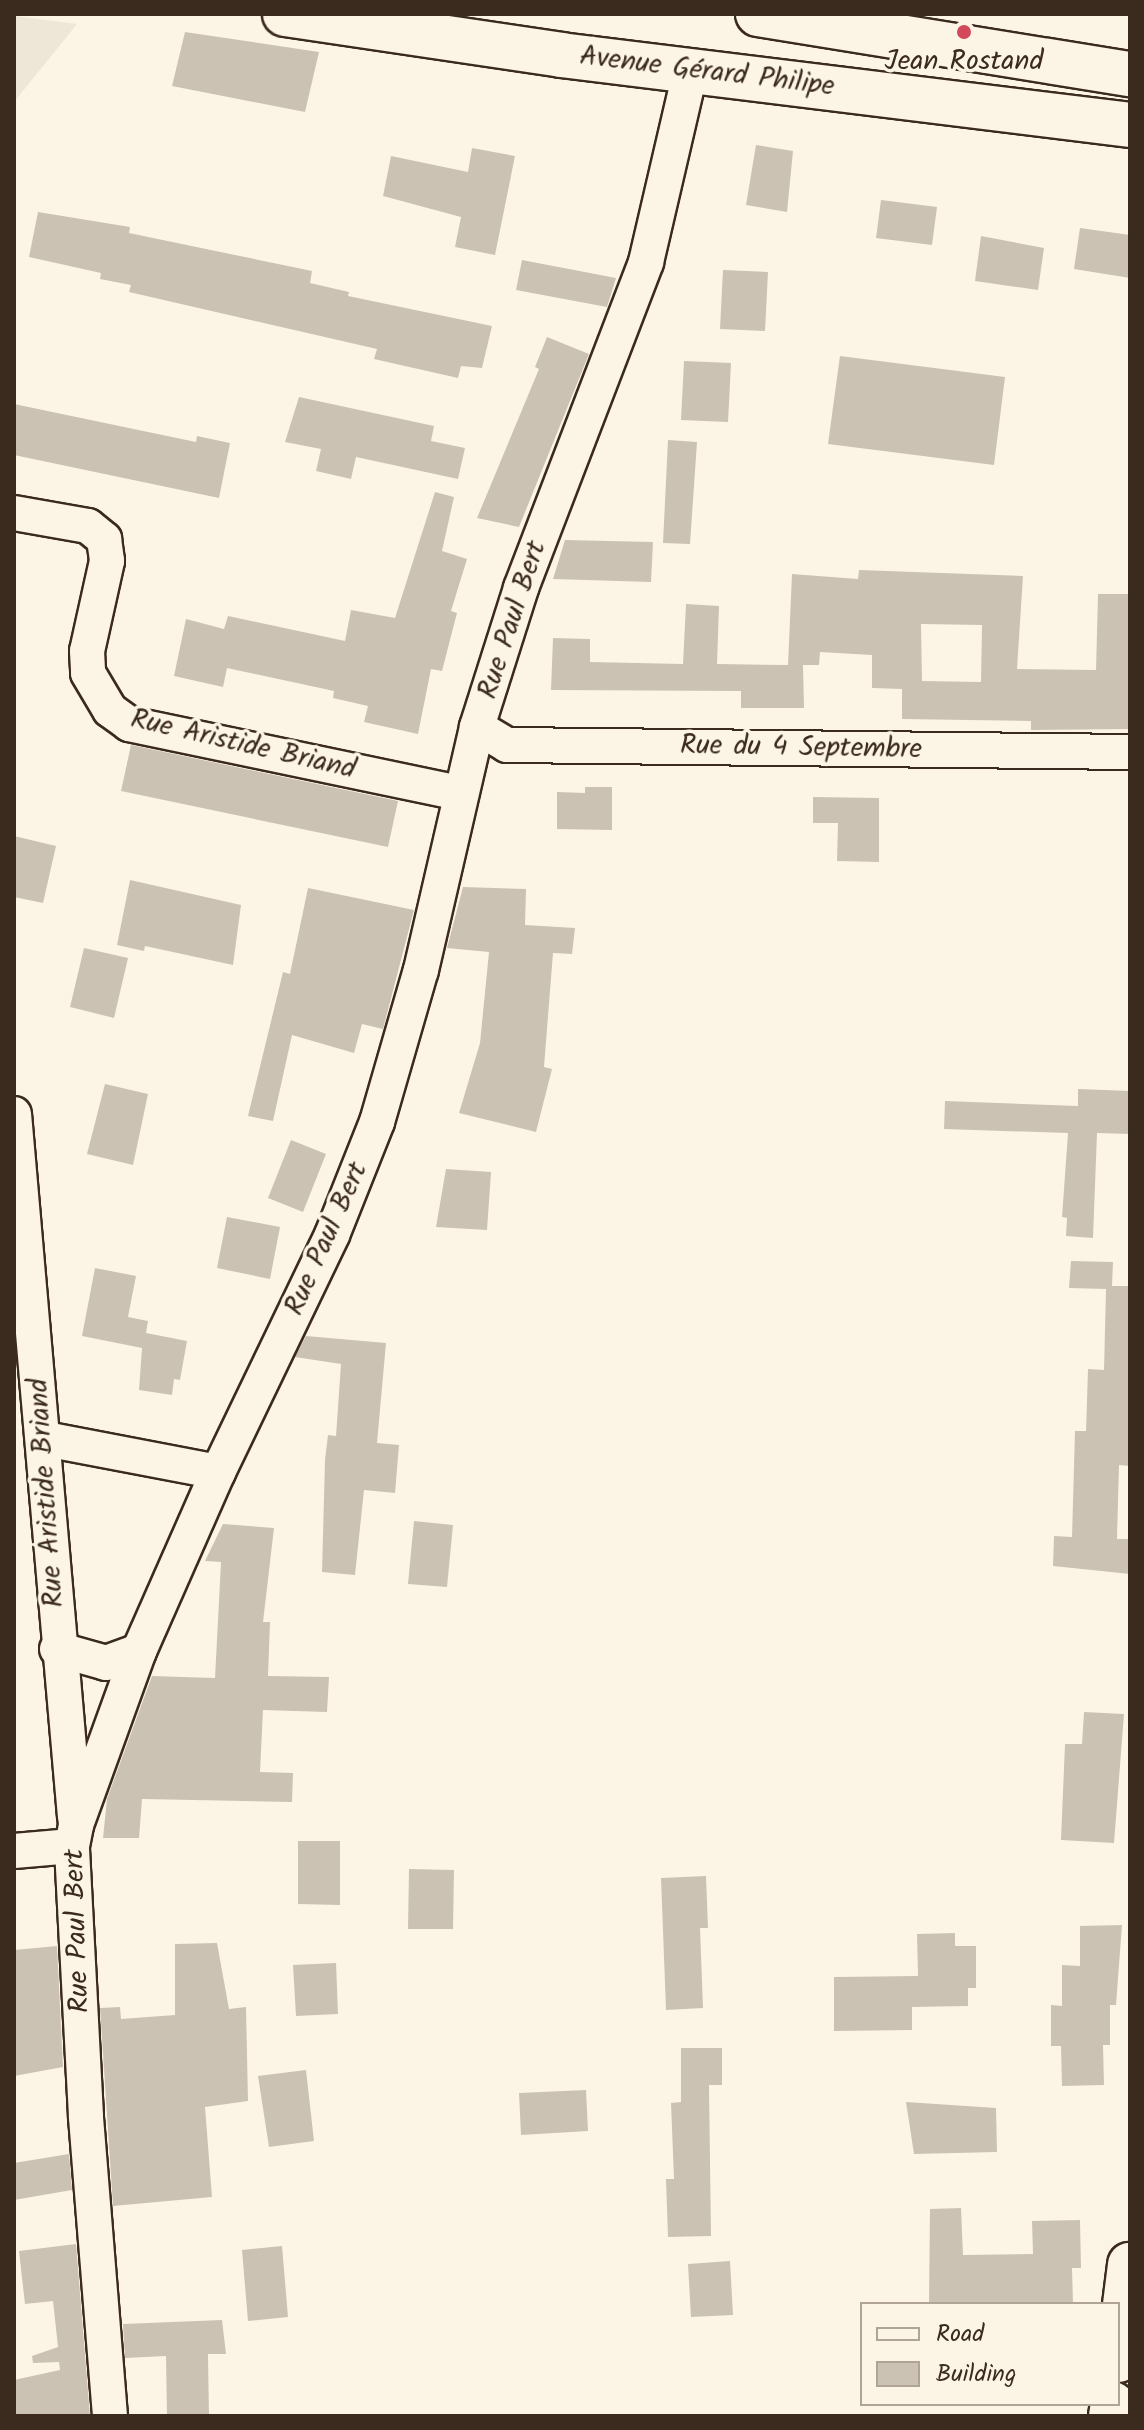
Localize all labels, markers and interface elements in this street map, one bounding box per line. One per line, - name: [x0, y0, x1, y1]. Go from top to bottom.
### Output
- marker: Jean Rostand: [955, 23, 973, 41]
- street label: Avenue Gérard Philipe: [578, 40, 836, 104]
- place label: Jean Rostand: [885, 45, 1043, 79]
- street label: Rue Paul Bert: [472, 537, 554, 703]
- street label: Rue Aristide Briand: [127, 703, 359, 787]
- street label: Rue du 4 Septembre: [680, 729, 922, 767]
- street label: Rue Paul Bert: [278, 1157, 376, 1321]
- street label: Rue Aristide Briand: [22, 1377, 72, 1609]
- street label: Rue Paul Bert: [58, 1848, 98, 2014]
- legend: [860, 2302, 1120, 2406]
- text: Road: [936, 2315, 984, 2354]
- text: Building: [936, 2355, 1016, 2394]

